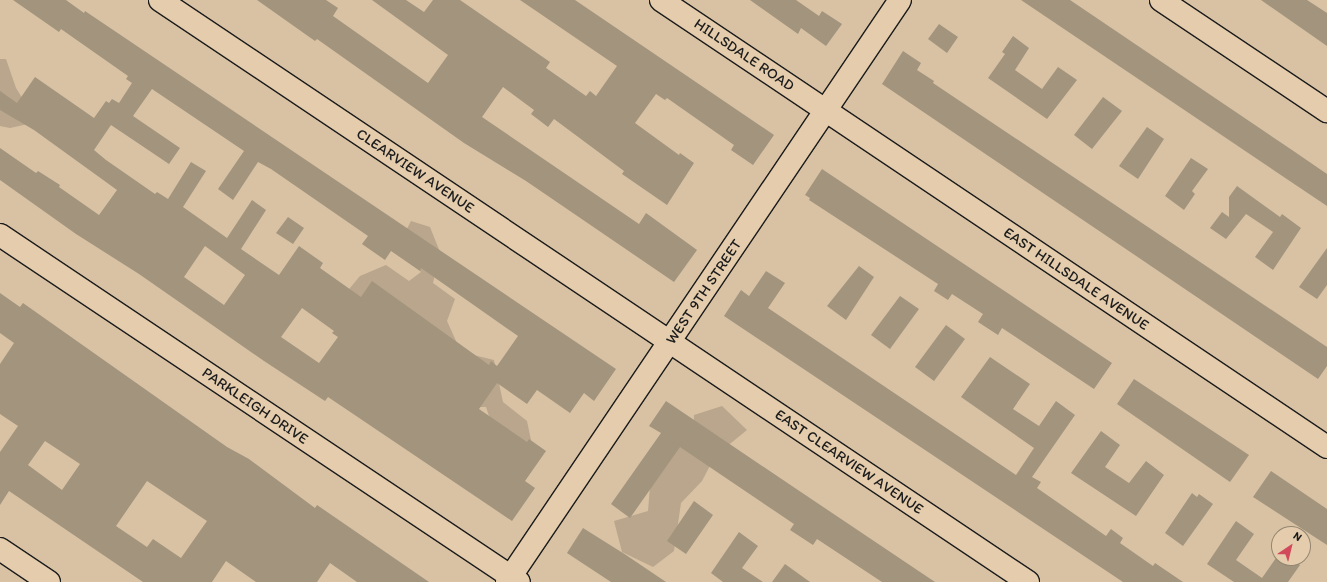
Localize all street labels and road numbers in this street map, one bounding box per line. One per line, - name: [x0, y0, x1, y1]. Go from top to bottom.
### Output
- street label: HILLSDALE ROAD: [690, 15, 798, 95]
- street label: CLEARVIEW AVENUE: [353, 125, 477, 217]
- street label: EAST HILLSDALE AVENUE: [1000, 224, 1152, 334]
- street label: WEST 9TH STREET: [662, 236, 746, 348]
- street label: PARKLEIGH DRIVE: [198, 364, 312, 448]
- street label: EAST CLEARVIEW AVENUE: [771, 405, 927, 519]

